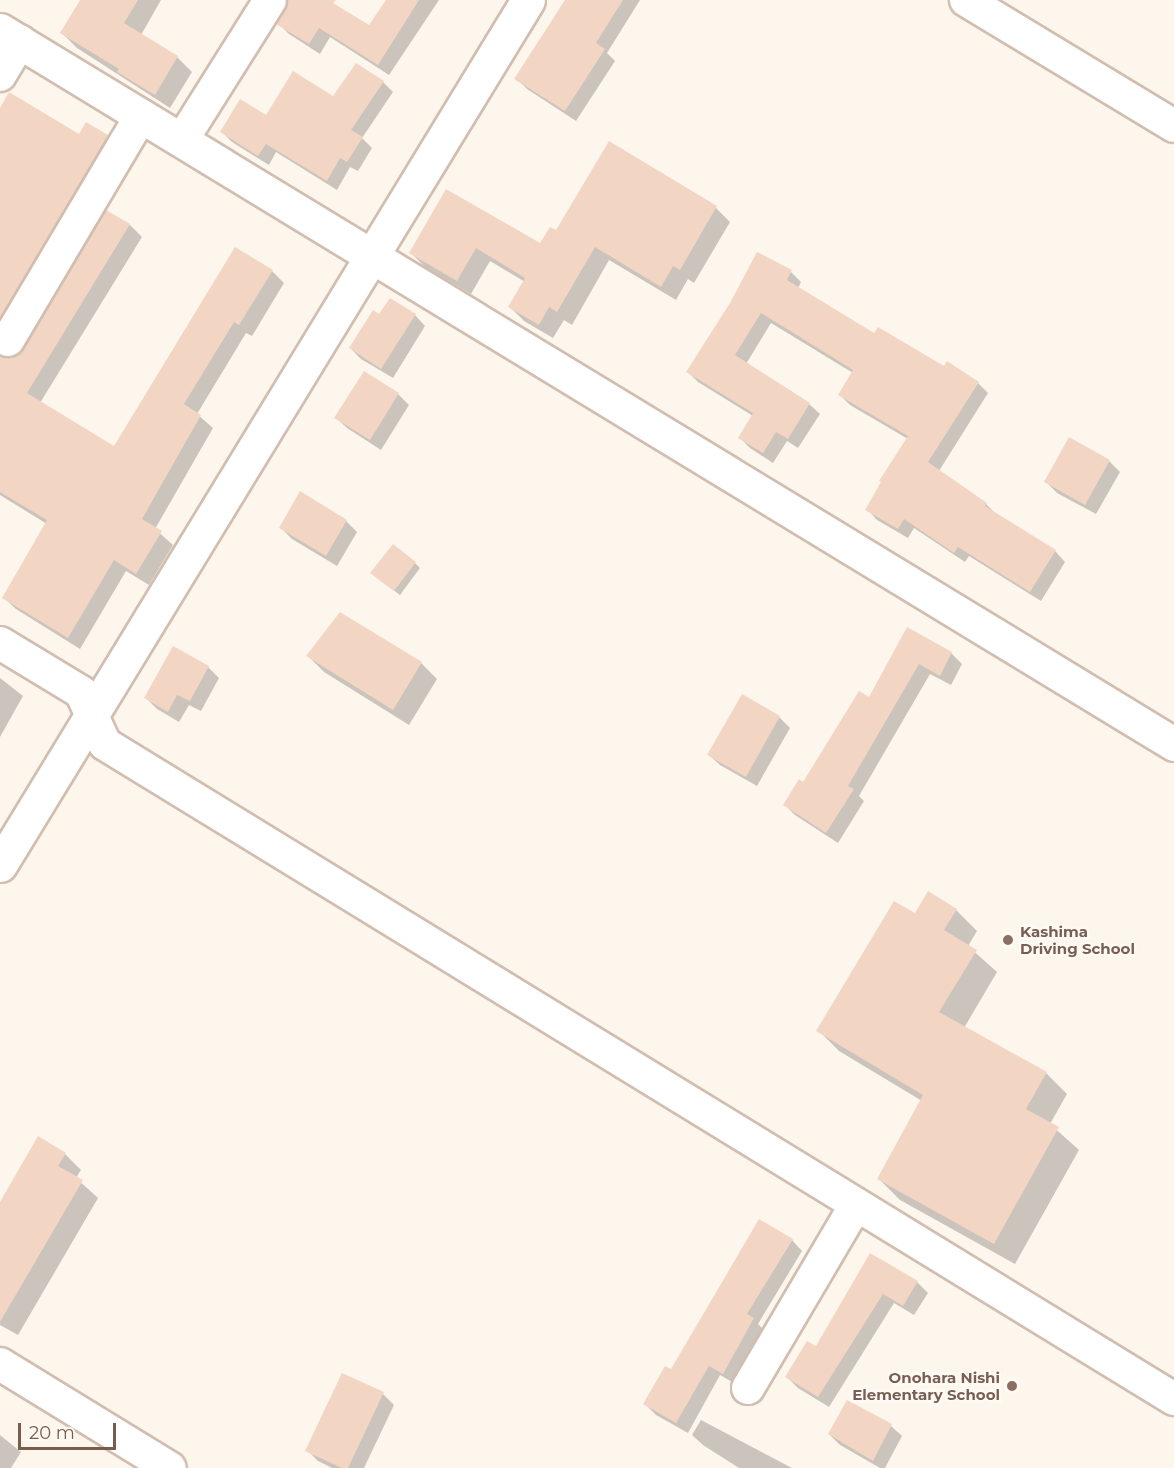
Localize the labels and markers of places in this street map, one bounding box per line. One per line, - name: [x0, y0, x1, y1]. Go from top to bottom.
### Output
- place label: Kashima Driving School: [1020, 922, 1135, 957]
- marker: Kashima Driving School: [1001, 933, 1015, 947]
- place label: Onohara Nishi Elementary School: [852, 1368, 1000, 1403]
- marker: Onohara Nishi Elementary School: [1005, 1379, 1019, 1393]

